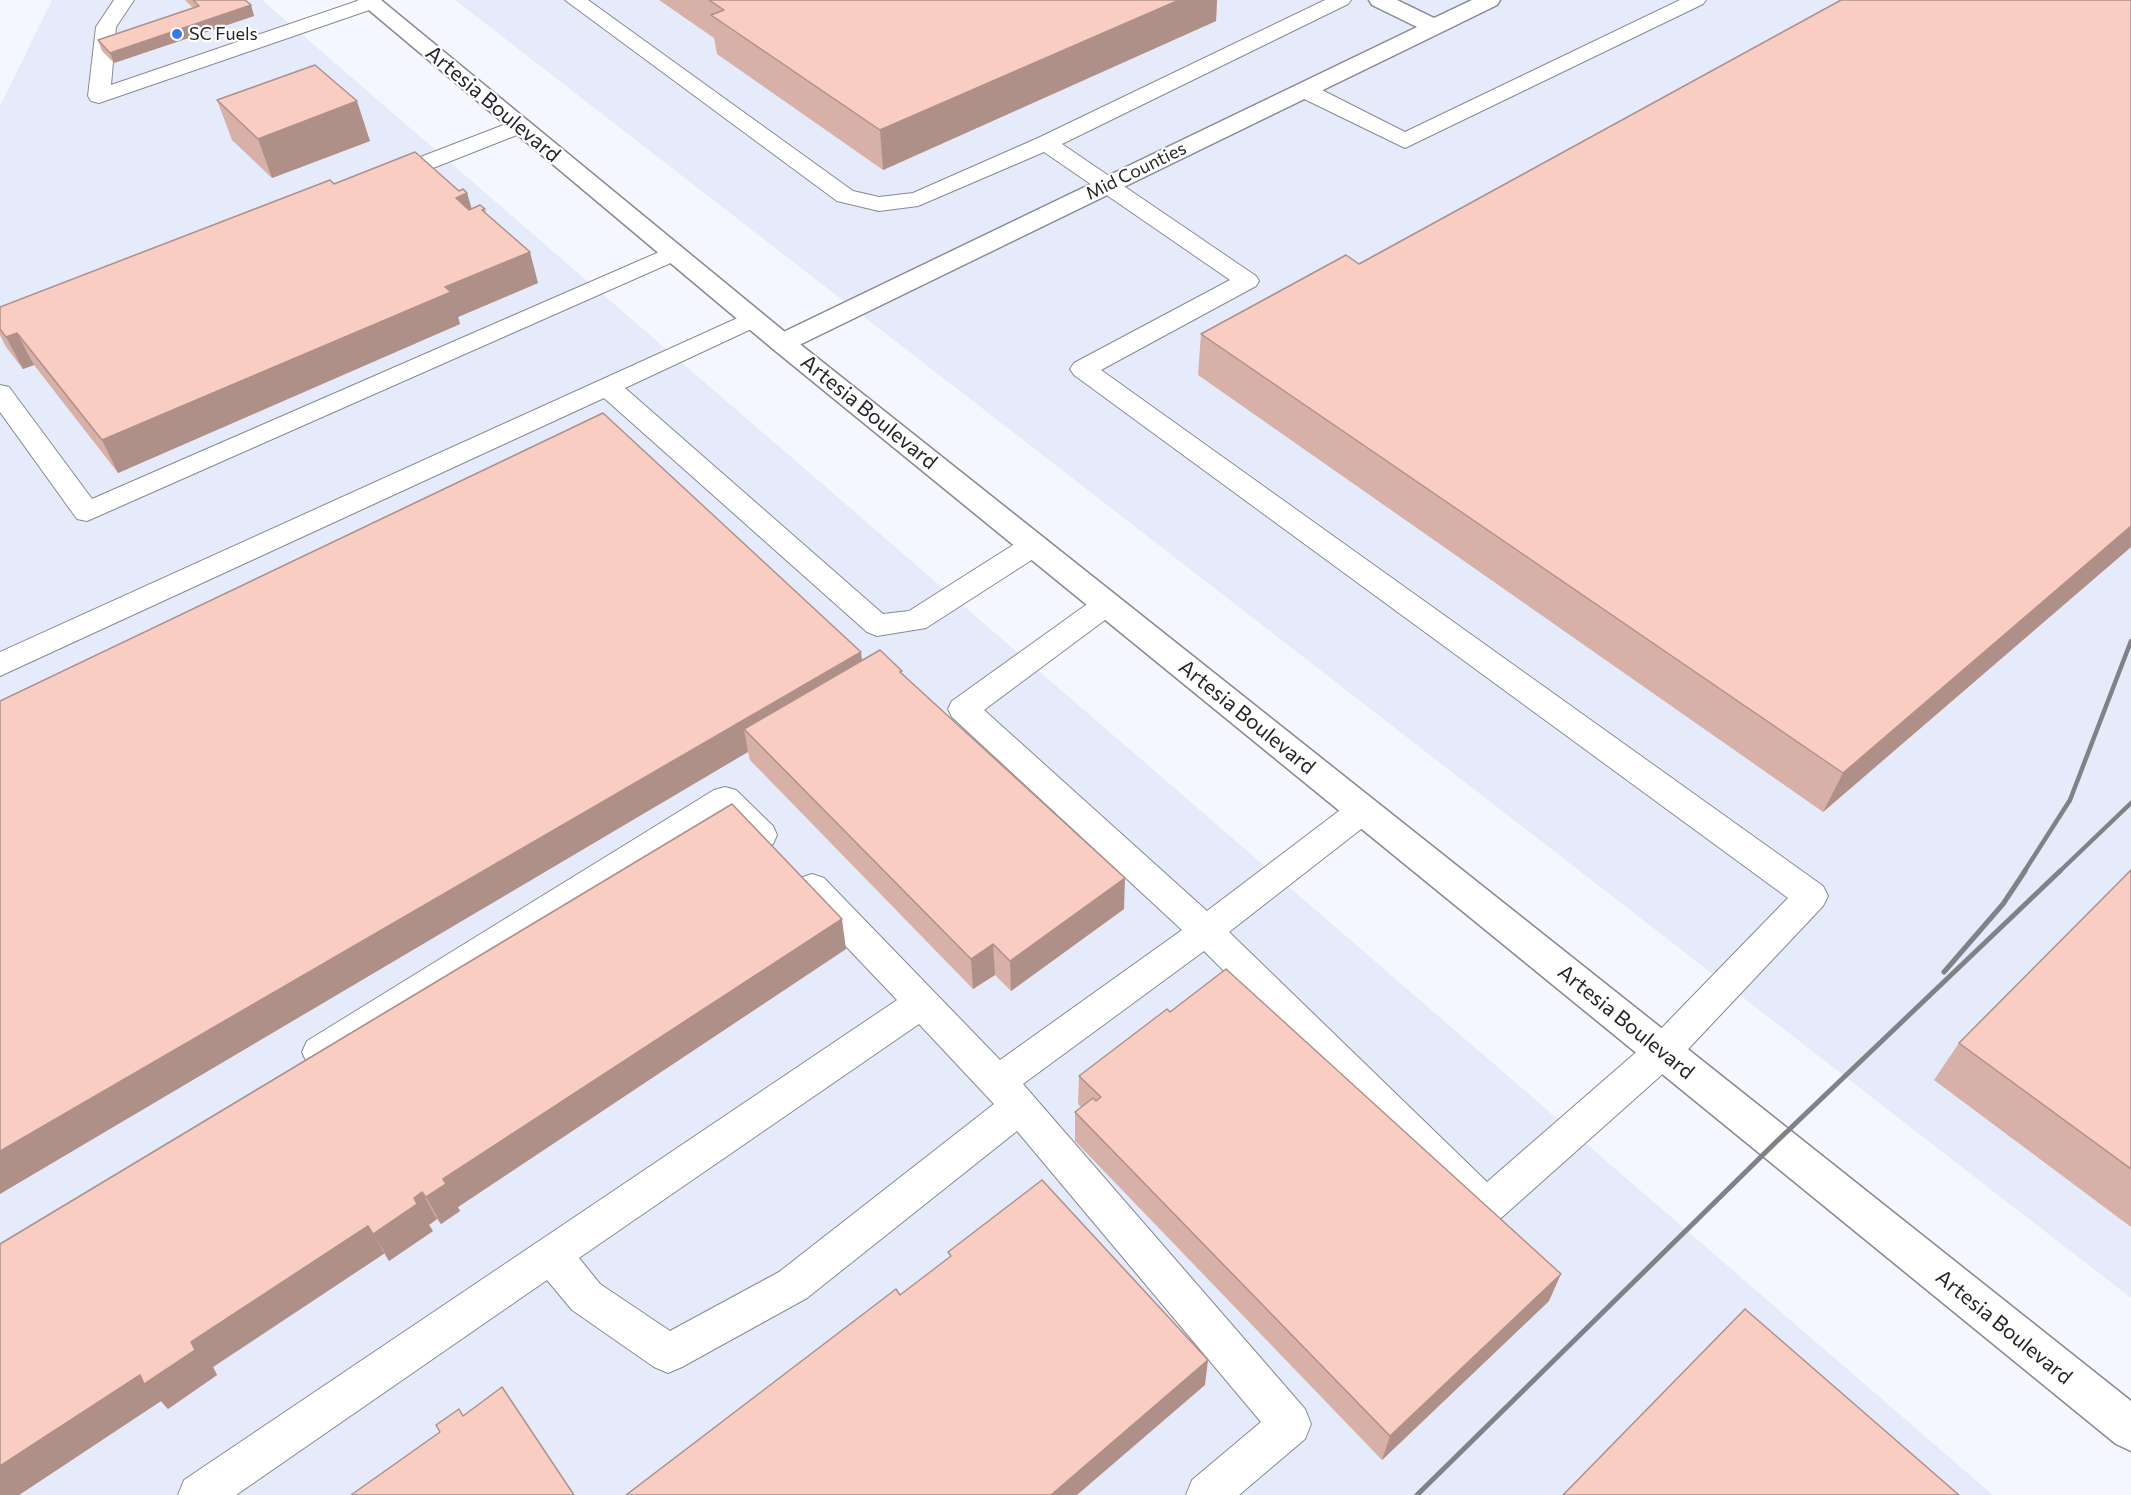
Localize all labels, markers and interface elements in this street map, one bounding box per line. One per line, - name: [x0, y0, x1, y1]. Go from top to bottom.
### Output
- place label: SC Fuels: [189, 23, 258, 45]
- marker: SC Fuels: [170, 27, 184, 41]
- street label: Artesia Boulevard: [421, 40, 565, 168]
- street label: Mid Counties: [1082, 137, 1190, 205]
- street label: Artesia Boulevard: [796, 349, 942, 475]
- street label: Artesia Boulevard: [1174, 654, 1320, 780]
- street label: Artesia Boulevard: [1553, 959, 1699, 1085]
- street label: Artesia Boulevard: [1931, 1264, 2077, 1390]

